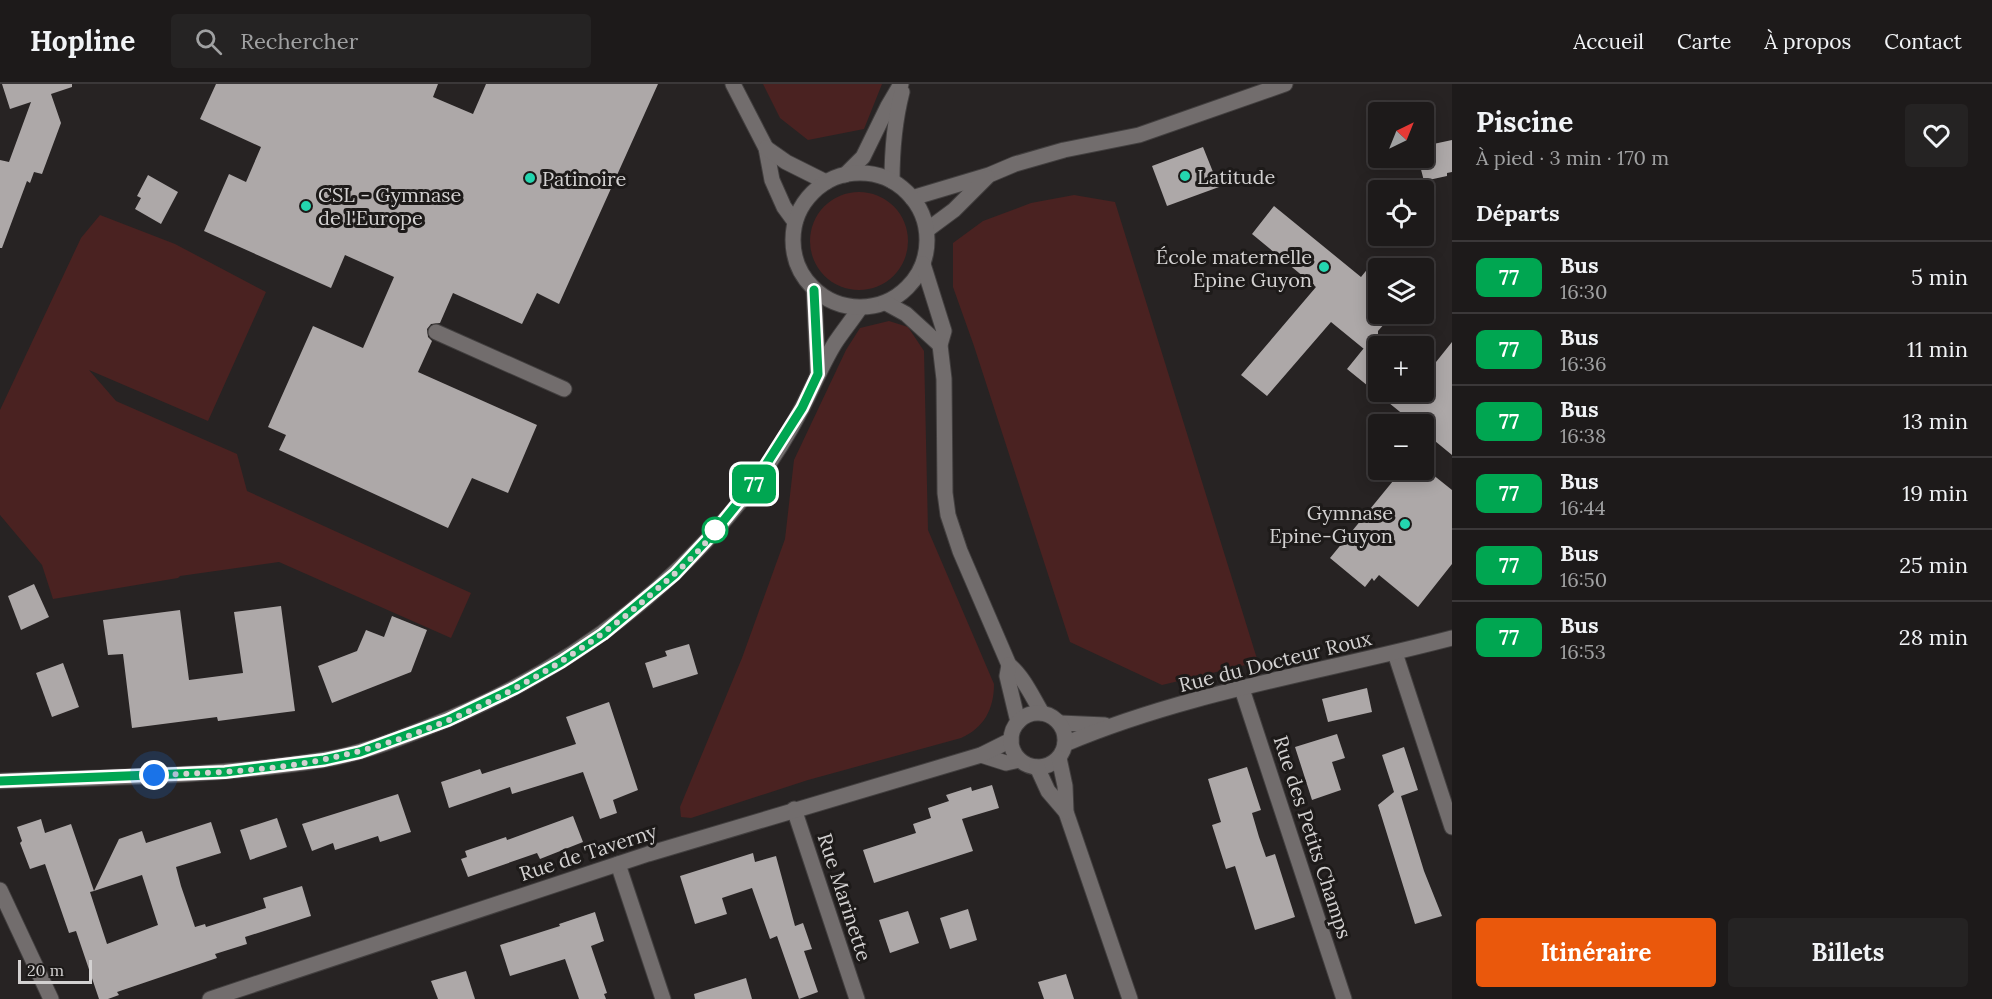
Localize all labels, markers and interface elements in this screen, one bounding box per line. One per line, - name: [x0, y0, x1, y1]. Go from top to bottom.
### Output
- search box: [171, 14, 591, 68]
- text: Hopline: [30, 23, 135, 59]
- icon: search: [192, 25, 225, 58]
- text: Rechercher: [240, 27, 358, 55]
- text: Accueil: [1573, 28, 1644, 55]
- text: Carte: [1677, 28, 1731, 55]
- text: À propos: [1764, 28, 1851, 55]
- text: Contact: [1884, 28, 1962, 55]
- north arrow: [1368, 102, 1434, 168]
- map controls: [1368, 102, 1434, 480]
- text: Piscine: [1476, 104, 1573, 140]
- button: heart: [1905, 104, 1968, 167]
- text: À pied · 3 min · 170 m: [1476, 145, 1669, 170]
- place label: Latitude: [1197, 164, 1276, 189]
- place label: Patinoire: [542, 166, 626, 191]
- marker: Latitude: [1178, 169, 1192, 183]
- marker: Patinoire: [523, 171, 537, 185]
- button: locate: [1368, 180, 1434, 246]
- place label: CSL - Gymnase de l'Europe: [318, 182, 462, 230]
- marker: CSL - Gymnase de l'Europe: [299, 199, 313, 213]
- text: Départs: [1476, 199, 1560, 227]
- place label: École maternelle Epine Guyon: [1156, 244, 1312, 292]
- text: Bus: [1560, 251, 1599, 279]
- button: layers: [1368, 258, 1434, 324]
- marker: École maternelle Epine Guyon: [1317, 260, 1331, 274]
- text: 5 min: [1911, 263, 1968, 291]
- text: 77: [1499, 264, 1519, 291]
- text: 16:30: [1560, 279, 1607, 304]
- text: Bus: [1560, 323, 1599, 351]
- text: 11 min: [1907, 335, 1968, 363]
- button: +: [1368, 336, 1434, 402]
- text: 77: [1499, 336, 1519, 363]
- text: 16:36: [1560, 351, 1607, 376]
- text: Bus: [1560, 395, 1599, 423]
- text: 13 min: [1903, 407, 1968, 435]
- text: 77: [1499, 408, 1519, 435]
- button: −: [1368, 414, 1434, 480]
- text: 16:38: [1560, 423, 1606, 448]
- line badge: 77: [727, 464, 781, 504]
- text: Bus: [1560, 467, 1599, 495]
- text: 77: [744, 471, 764, 498]
- text: 19 min: [1902, 479, 1968, 507]
- text: 77: [1499, 480, 1519, 507]
- text: 16:44: [1560, 495, 1606, 520]
- place label: Gymnase Epine-Guyon: [1269, 500, 1393, 548]
- unlabelled marker: [702, 517, 728, 543]
- marker: Gymnase Epine-Guyon: [1398, 517, 1412, 531]
- text: Bus: [1560, 539, 1599, 567]
- text: 25 min: [1899, 551, 1968, 579]
- text: 77: [1499, 552, 1519, 579]
- text: 16:50: [1560, 567, 1607, 592]
- text: Bus: [1560, 611, 1599, 639]
- text: 28 min: [1899, 623, 1968, 651]
- text: 77: [1499, 624, 1519, 651]
- street label: Rue du Docteur Roux: [1176, 625, 1374, 697]
- text: 16:53: [1560, 639, 1606, 664]
- street label: Rue des Petits Champs: [1268, 732, 1358, 942]
- your location: [139, 760, 169, 790]
- street label: Rue de Taverny: [516, 818, 660, 886]
- street label: Rue Marinette: [813, 830, 877, 964]
- button: Itinéraire: [1476, 918, 1716, 987]
- button: Billets: [1728, 918, 1968, 987]
- scale bar: [18, 957, 92, 984]
- text: 20 m: [27, 960, 64, 980]

